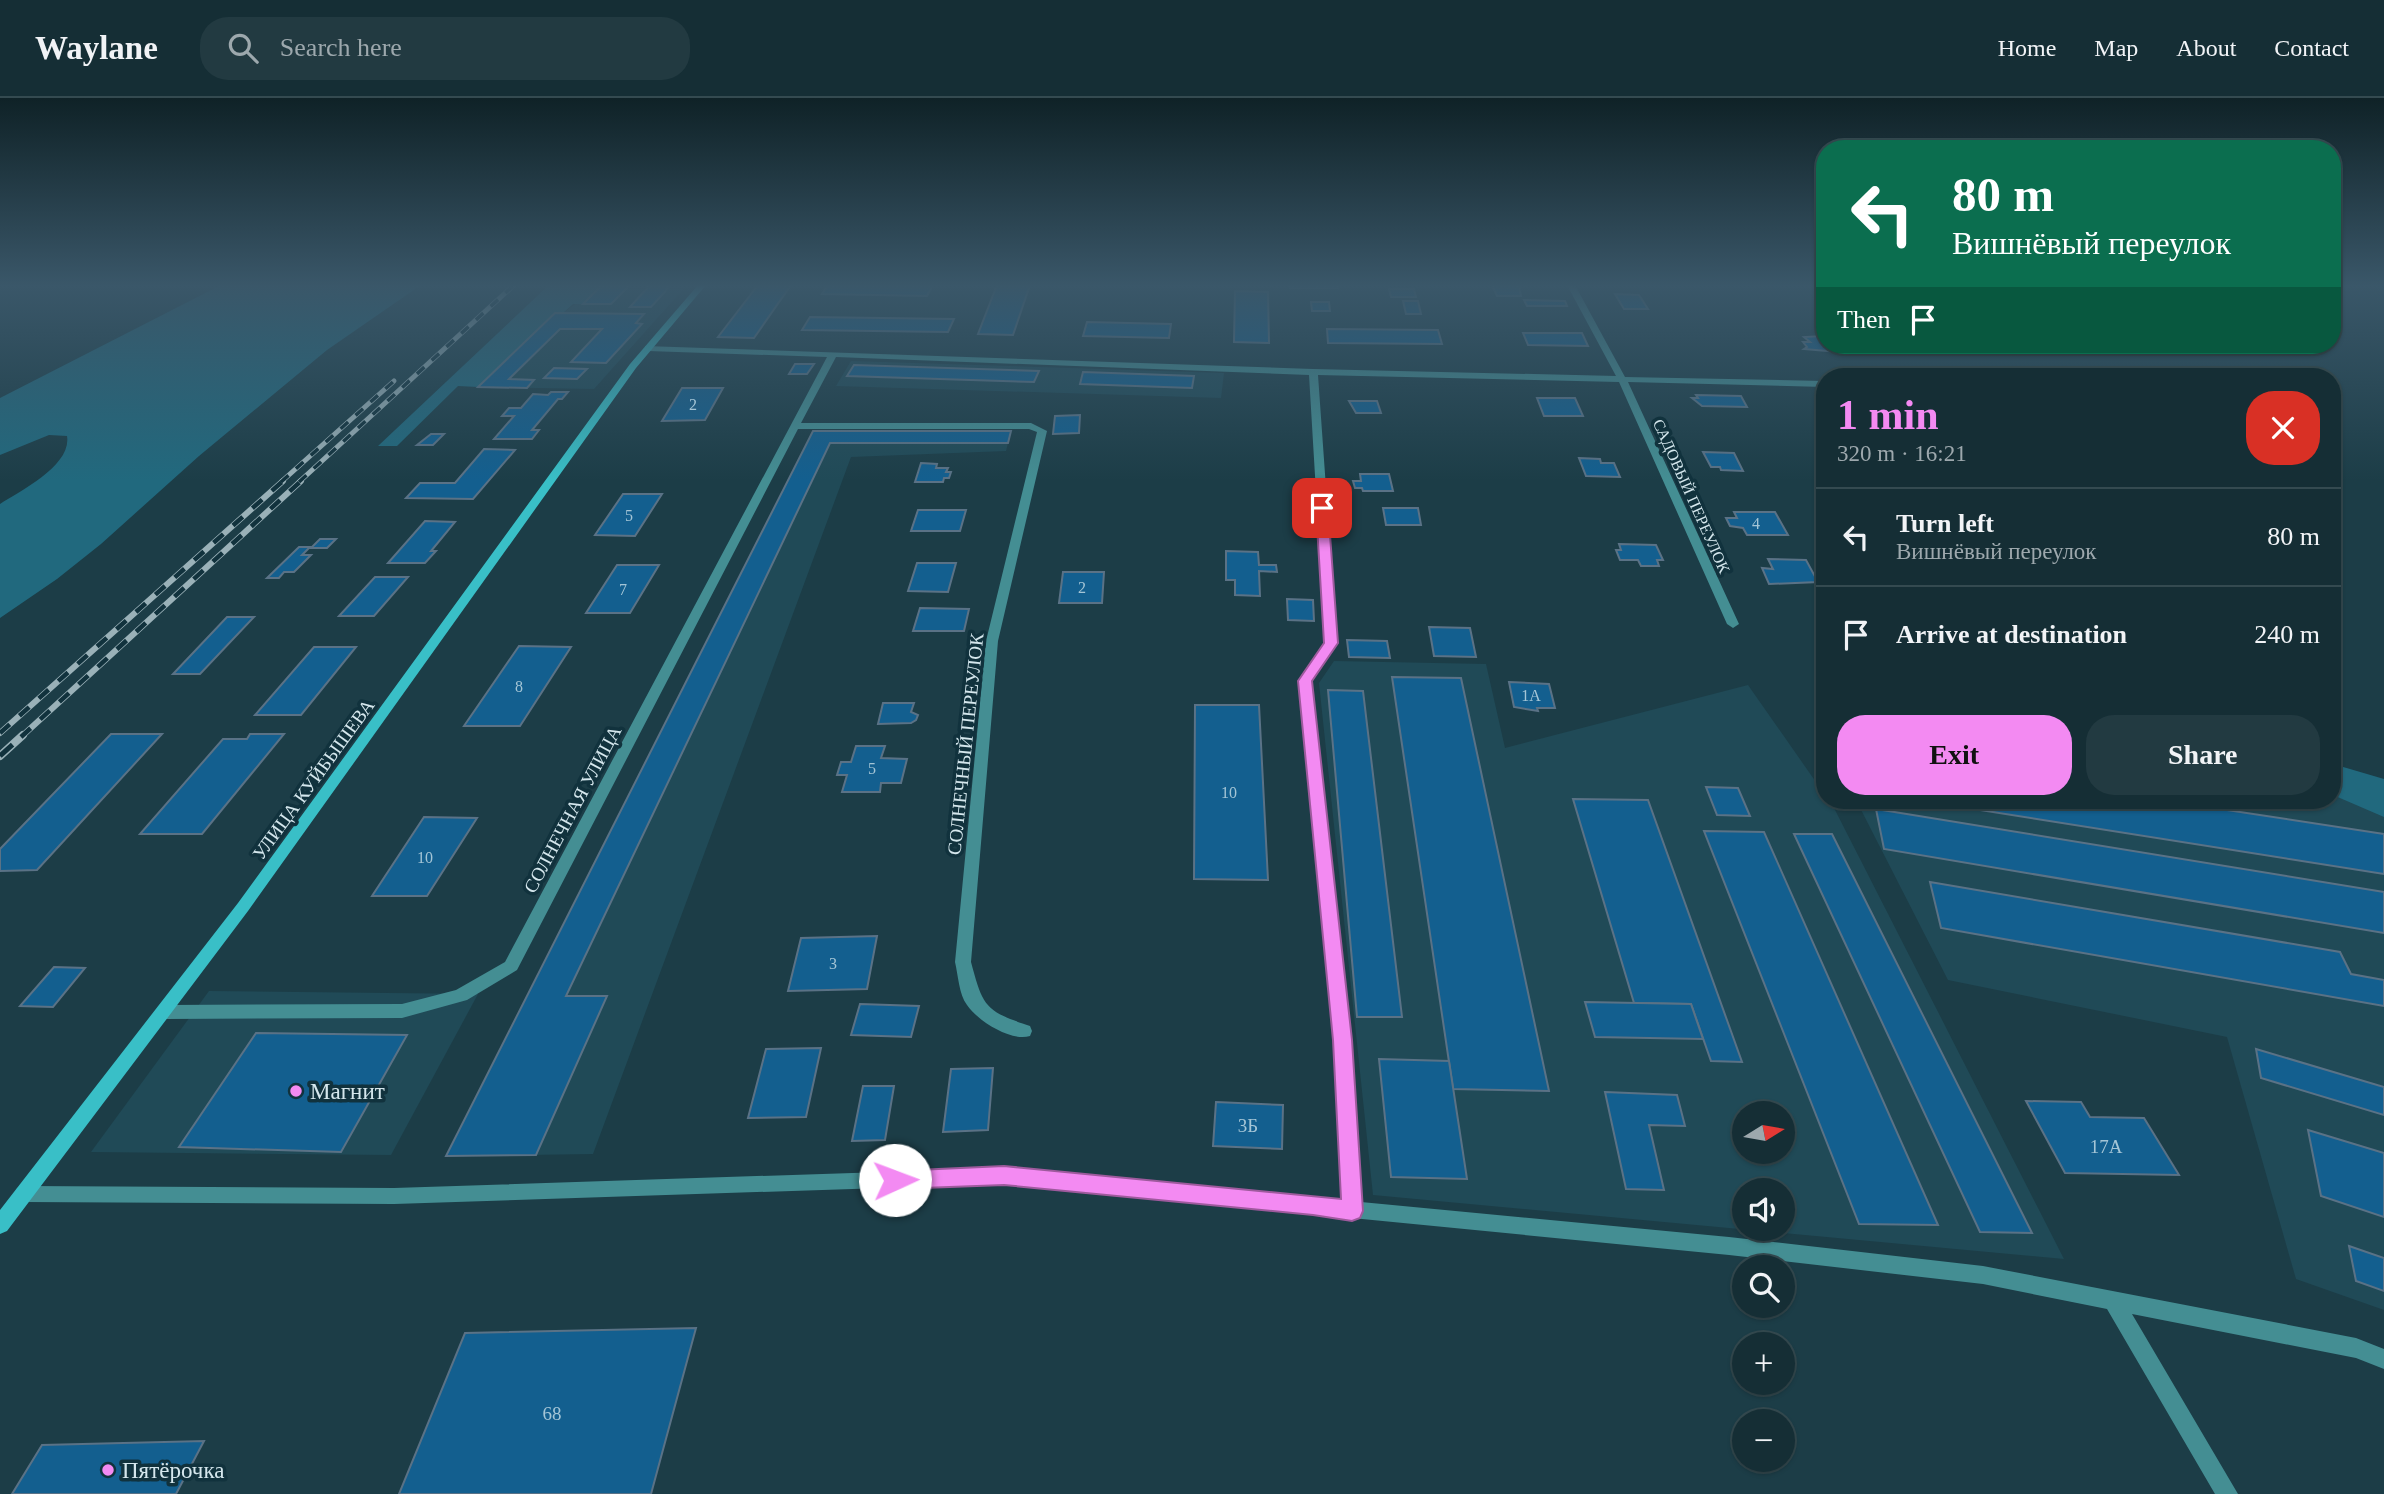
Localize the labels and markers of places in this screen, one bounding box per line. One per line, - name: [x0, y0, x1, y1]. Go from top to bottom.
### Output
- pin: [1292, 478, 1352, 538]
- place label: Магнит: [310, 1079, 385, 1104]
- marker: Магнит: [288, 1083, 304, 1099]
- place label: Пятёрочка: [122, 1458, 224, 1483]
- marker: Пятёрочка: [100, 1462, 116, 1478]

